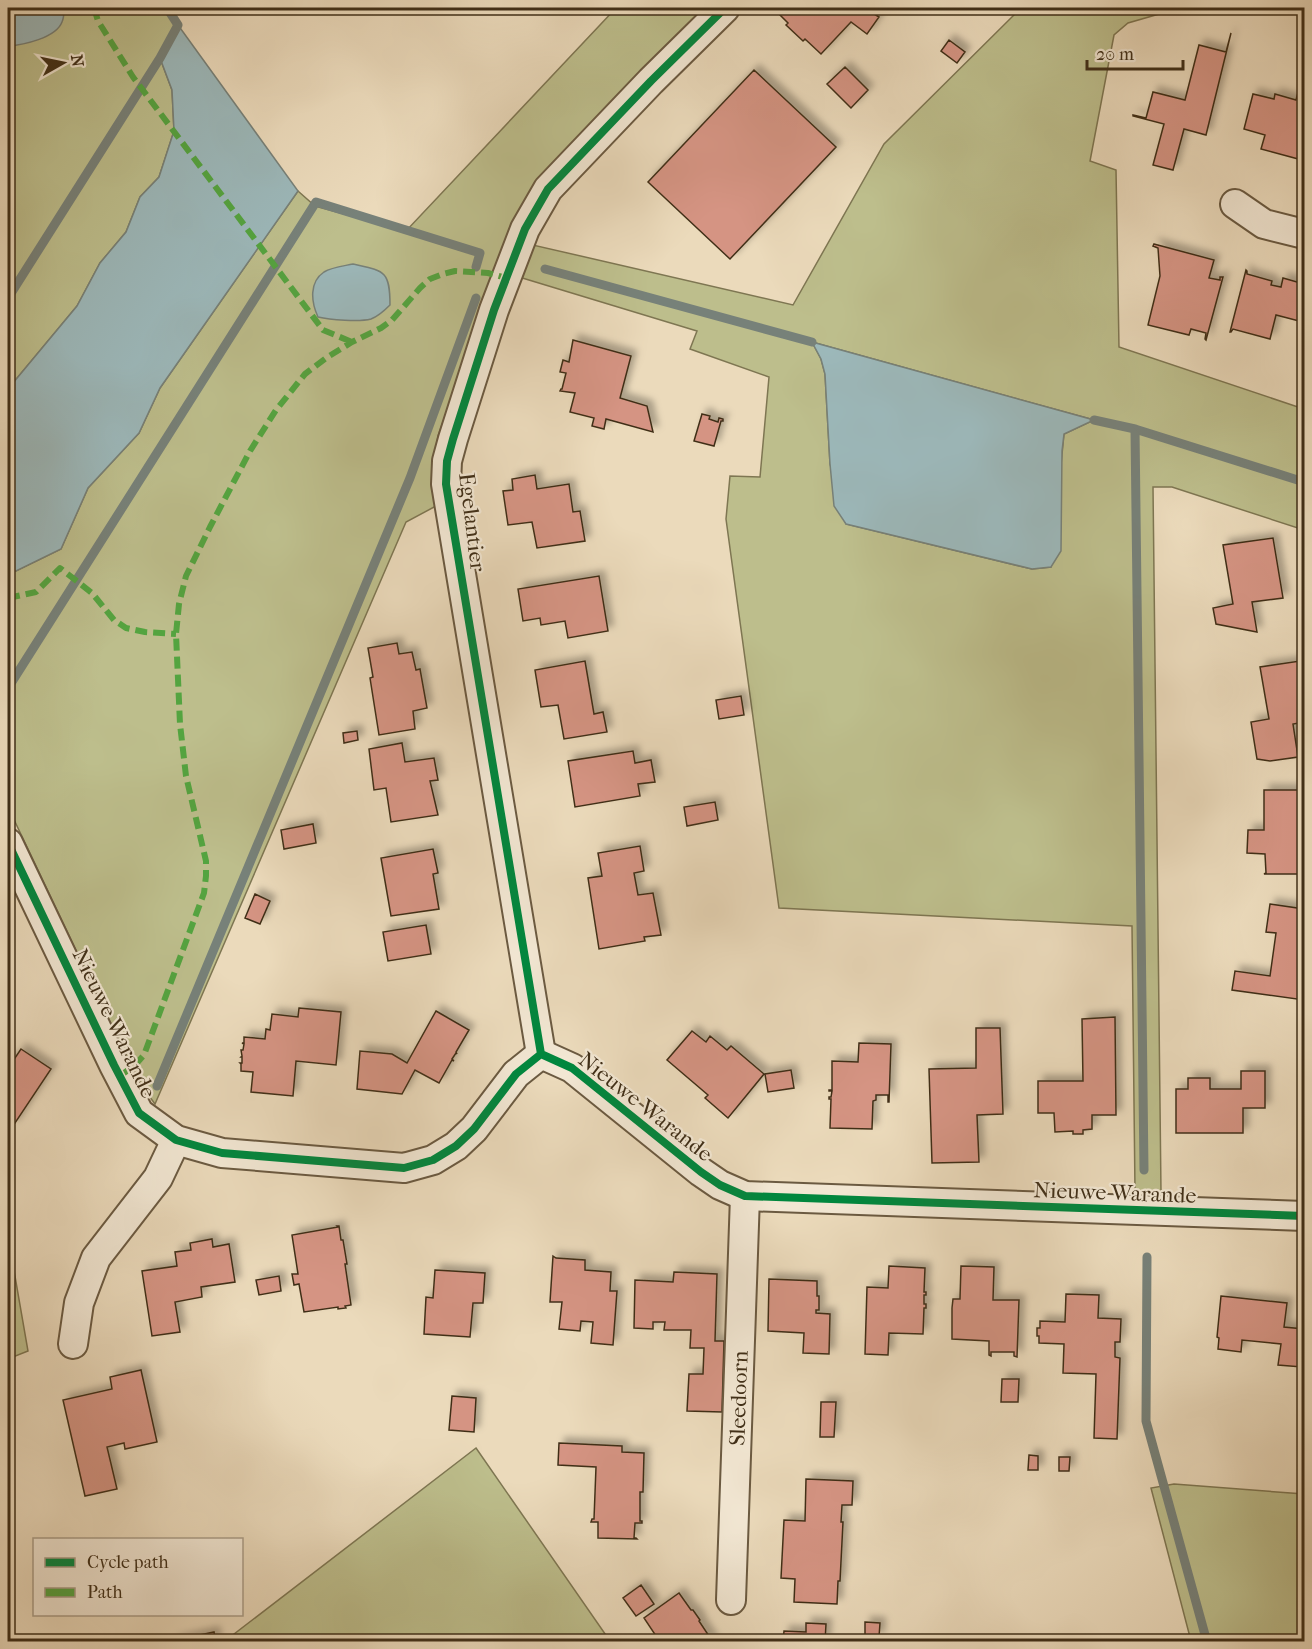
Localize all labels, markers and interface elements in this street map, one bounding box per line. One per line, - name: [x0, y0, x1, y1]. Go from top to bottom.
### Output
- north arrow: [33, 33, 93, 93]
- scale bar: [1087, 33, 1183, 71]
- text: 20 m: [1096, 44, 1134, 65]
- text: N: [67, 53, 88, 69]
- street label: Egelantier: [453, 471, 491, 574]
- street label: Nieuwe Warande: [67, 945, 162, 1102]
- street label: Nieuwe Warande: [573, 1046, 718, 1167]
- street label: Nieuwe Warande: [1033, 1177, 1197, 1209]
- street label: Sleedoorn: [724, 1350, 754, 1446]
- legend: [33, 1538, 243, 1616]
- text: Cycle path: [87, 1552, 168, 1573]
- text: Path: [87, 1582, 123, 1603]

